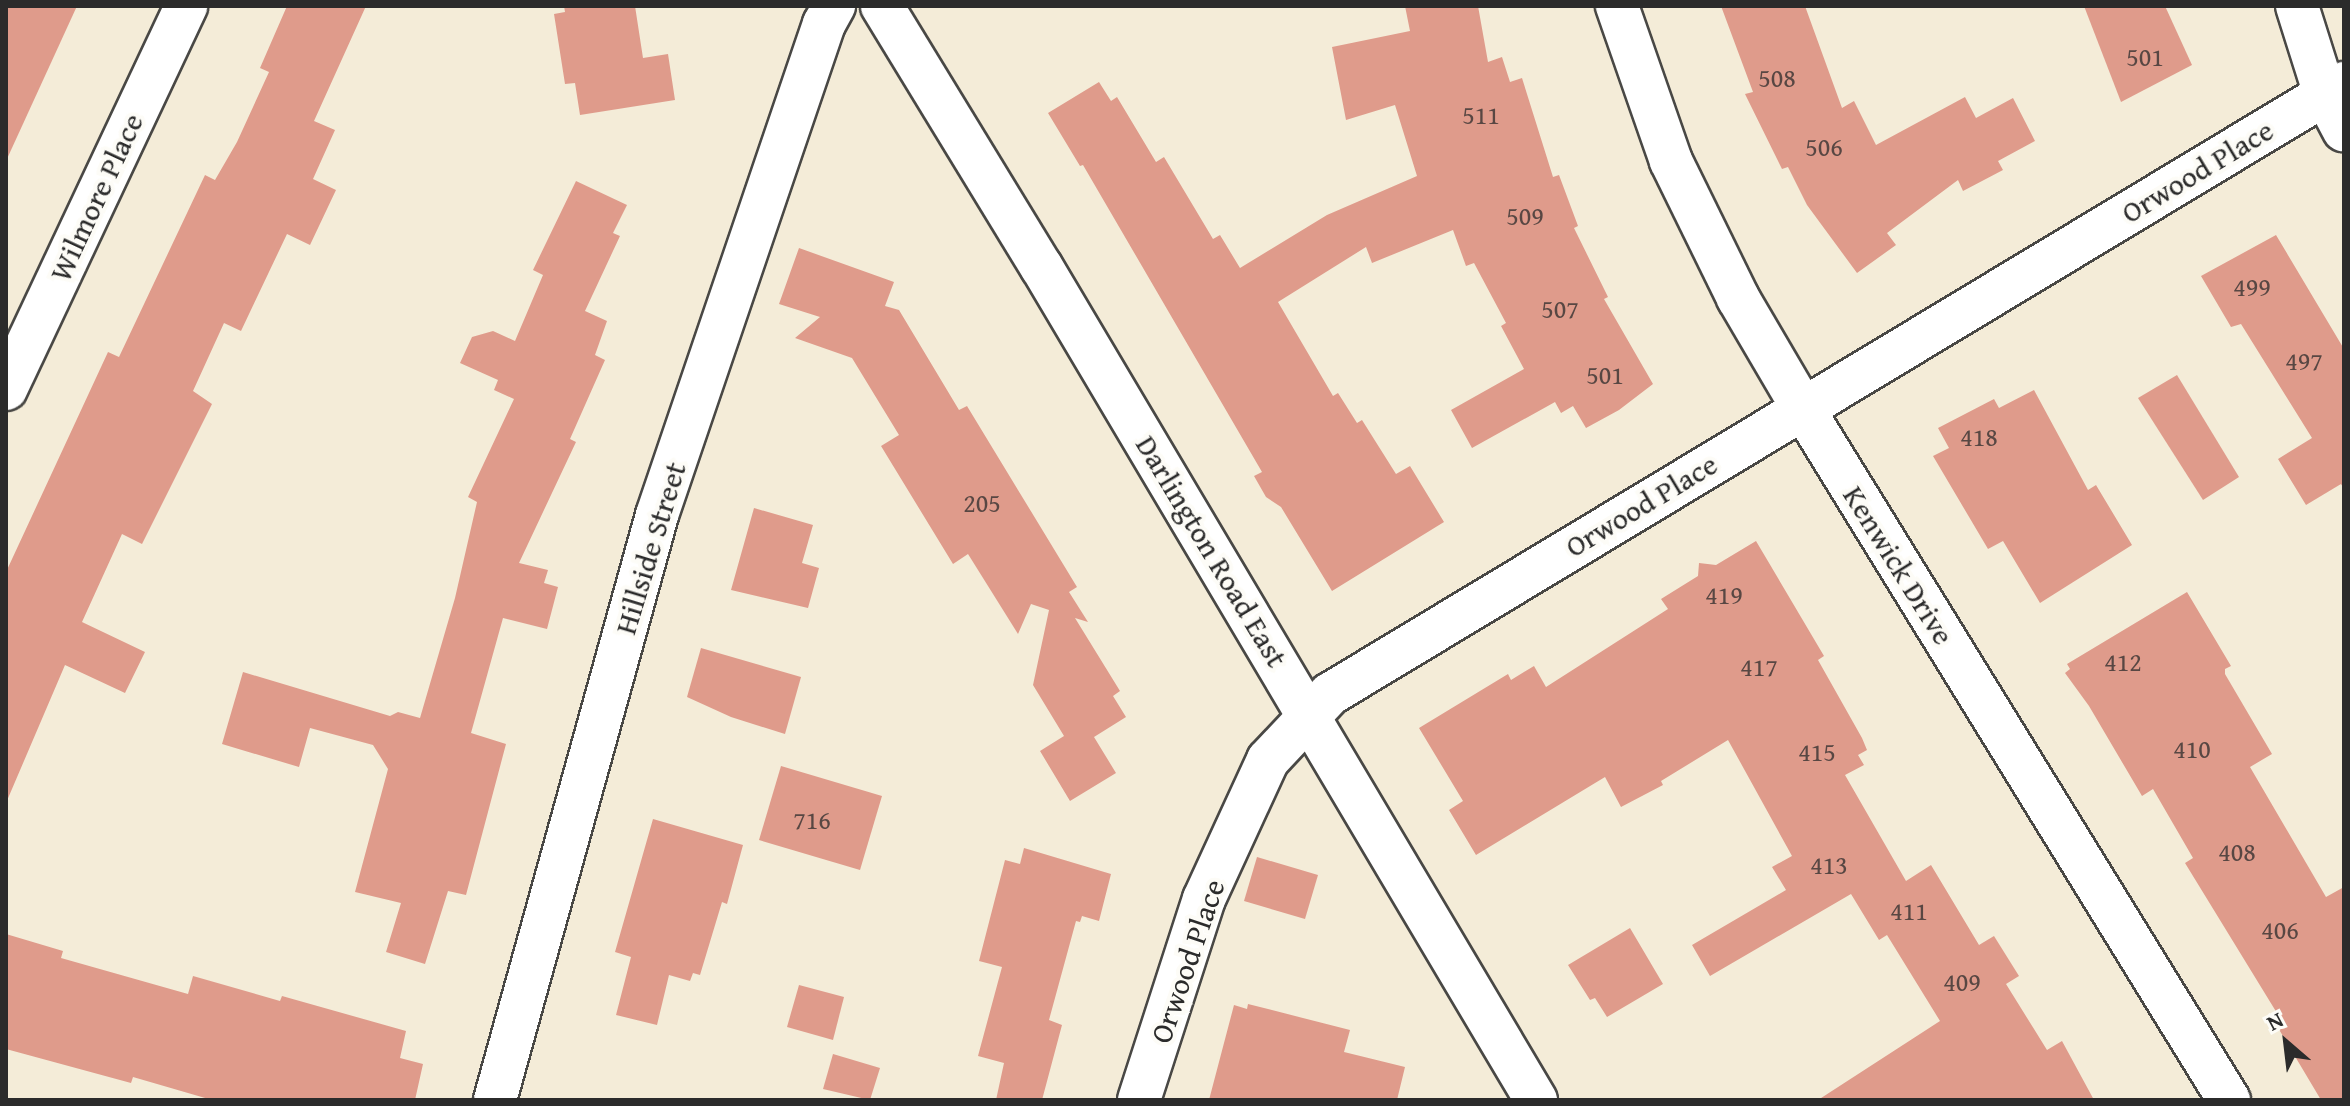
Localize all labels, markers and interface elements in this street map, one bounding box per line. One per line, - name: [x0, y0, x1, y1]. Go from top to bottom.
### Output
- house number: 501: [2126, 41, 2164, 73]
- house number: 508: [1758, 62, 1796, 94]
- house number: 511: [1462, 99, 1500, 131]
- street label: Wilmore Place: [41, 107, 151, 287]
- street label: Orwood Place: [2115, 112, 2279, 230]
- house number: 506: [1805, 131, 1843, 163]
- house number: 509: [1506, 200, 1544, 232]
- house number: 499: [2233, 271, 2271, 303]
- house number: 507: [1541, 293, 1579, 325]
- house number: 497: [2285, 345, 2323, 377]
- house number: 501: [1586, 359, 1624, 391]
- house number: 418: [1960, 421, 1998, 453]
- street label: Darlington Road East: [1129, 429, 1295, 673]
- street label: Orwood Place: [1559, 446, 1723, 564]
- street label: Hillside Street: [607, 458, 693, 638]
- street label: Kenwick Drive: [1836, 479, 1962, 651]
- house number: 205: [963, 487, 1001, 519]
- house number: 419: [1705, 579, 1743, 611]
- house number: 412: [2104, 646, 2142, 678]
- house number: 417: [1740, 651, 1778, 683]
- house number: 410: [2173, 733, 2211, 765]
- house number: 415: [1798, 736, 1836, 768]
- house number: 716: [793, 804, 831, 836]
- house number: 408: [2218, 836, 2256, 868]
- house number: 413: [1810, 849, 1848, 881]
- street label: Orwood Place: [1142, 874, 1232, 1048]
- house number: 411: [1890, 895, 1928, 927]
- house number: 406: [2261, 914, 2299, 946]
- house number: 409: [1943, 966, 1981, 998]
- north arrow: [2246, 1002, 2326, 1082]
- text: N: [2261, 1003, 2289, 1038]

